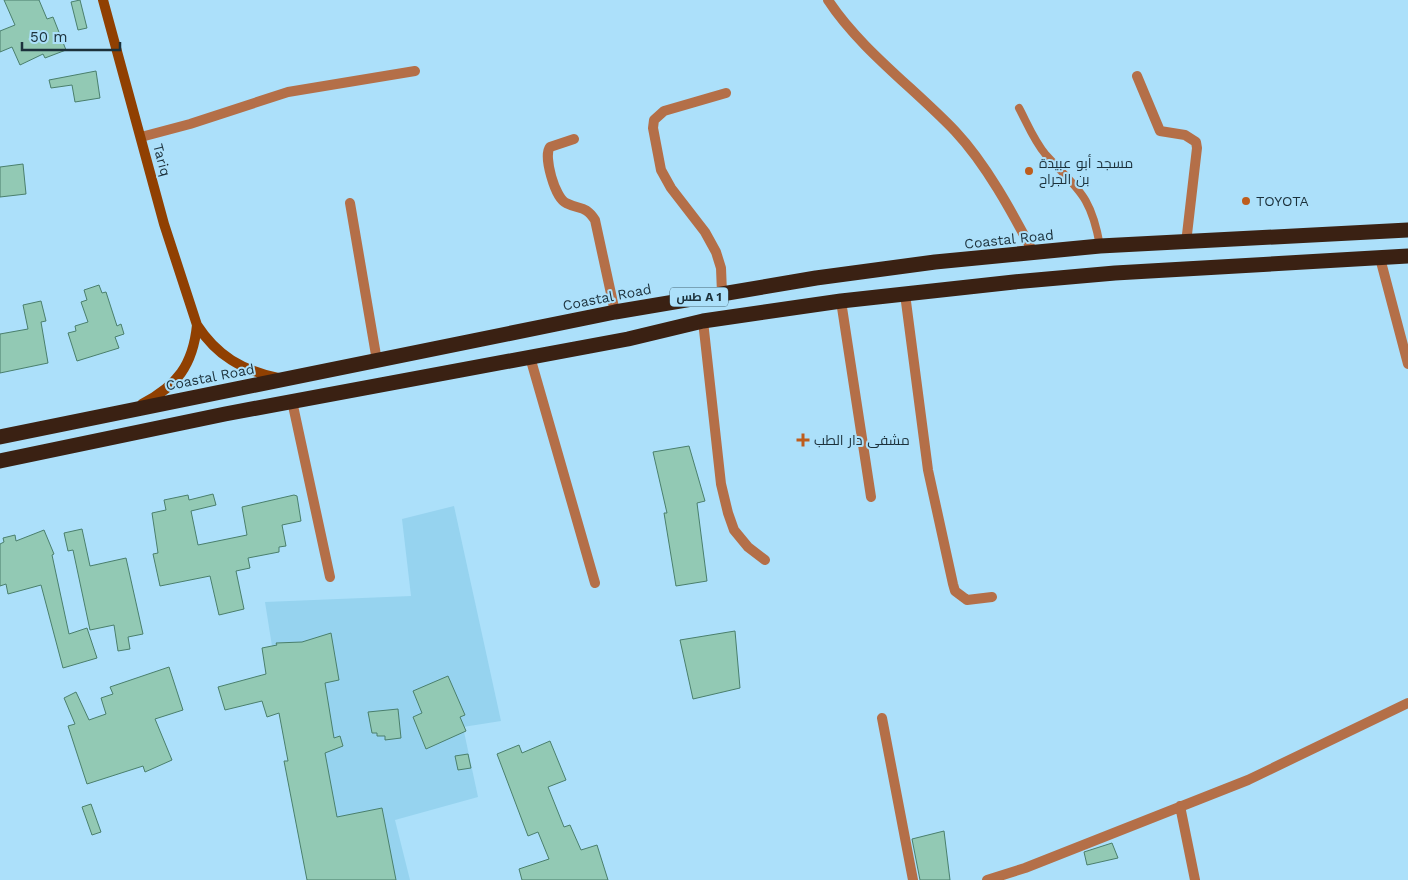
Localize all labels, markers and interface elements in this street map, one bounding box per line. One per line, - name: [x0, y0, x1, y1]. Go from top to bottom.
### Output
- scale bar: [22, 20, 120, 52]
- text: 50 m: [30, 28, 67, 46]
- street label: Tariq: [150, 142, 174, 178]
- place label: مسجد أبو عبيدة بن الجراح: [1039, 154, 1133, 188]
- marker: مسجد أبو عبيدة بن الجراح: [1023, 165, 1035, 177]
- place label: TOYOTA: [1256, 193, 1309, 209]
- marker: TOYOTA: [1240, 195, 1252, 207]
- street label: Coastal Road: [963, 226, 1055, 252]
- street label: Coastal Road: [561, 281, 653, 313]
- road number: طس A 1: [670, 288, 728, 306]
- street label: Coastal Road: [164, 361, 256, 393]
- place label: مشفى دار الطب: [814, 432, 910, 448]
- marker: مشفى دار الطب: [796, 433, 810, 447]

